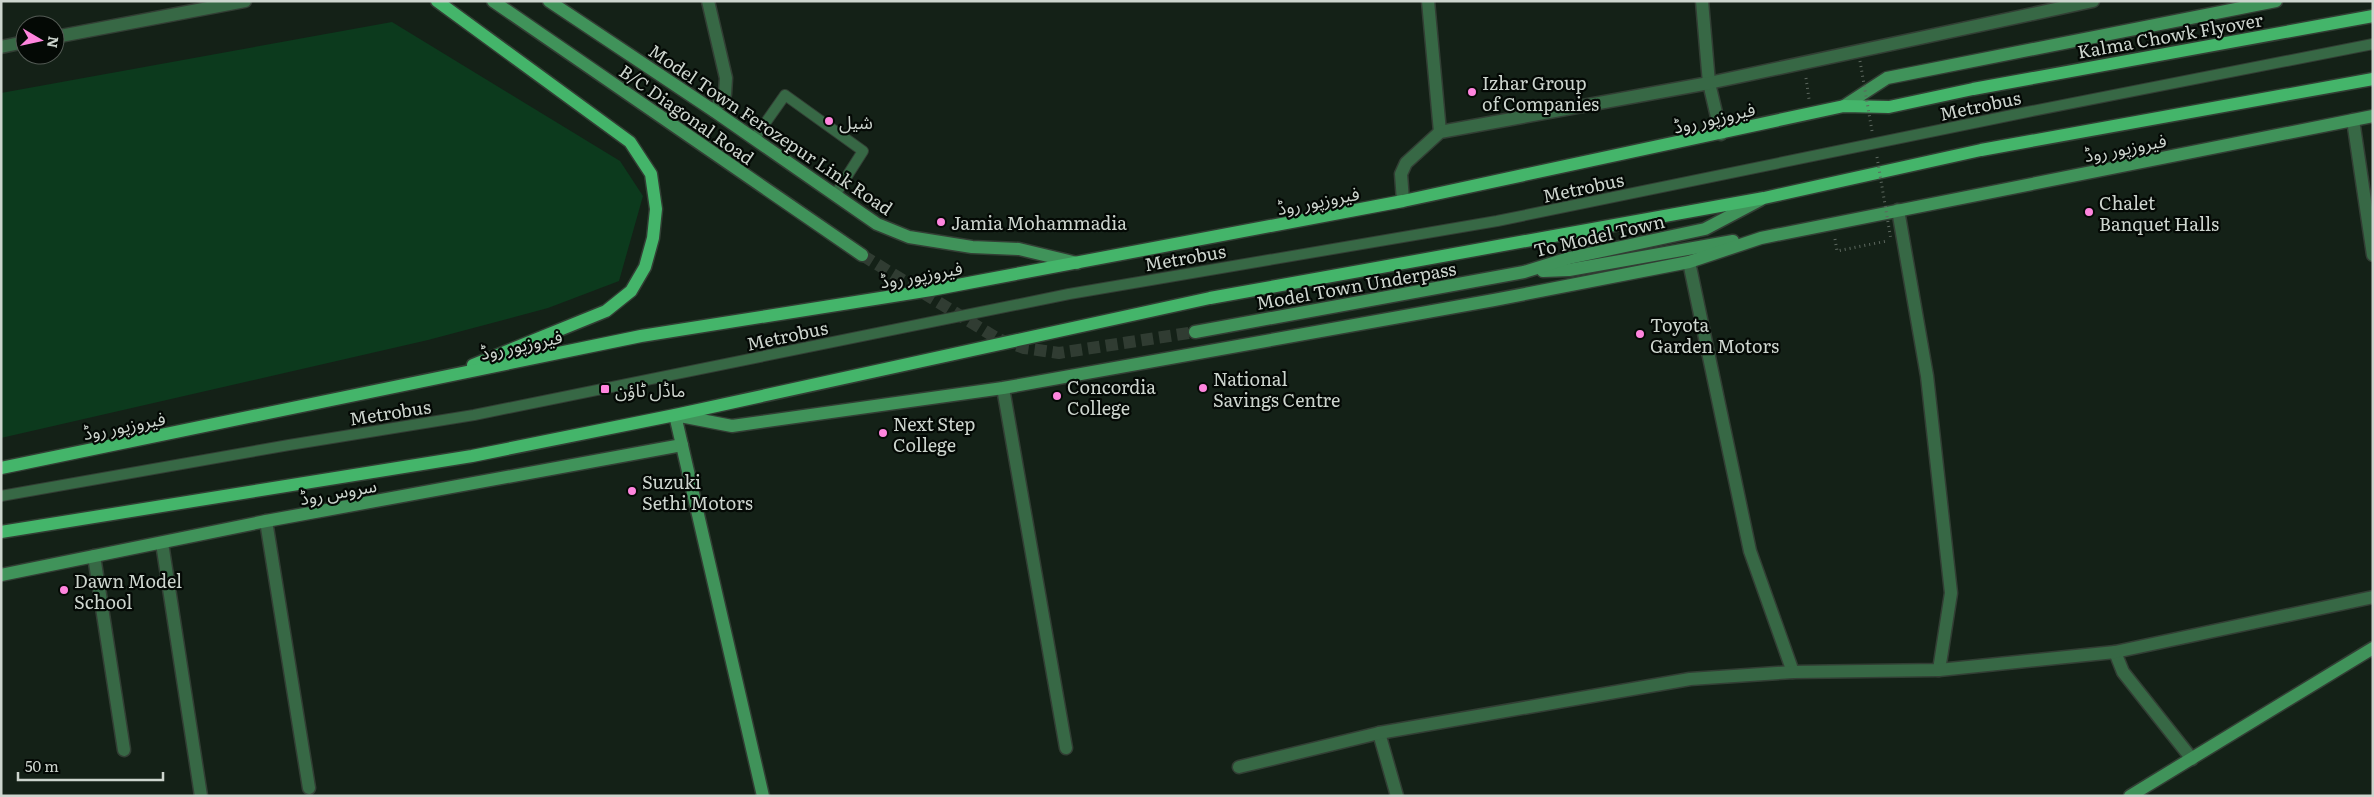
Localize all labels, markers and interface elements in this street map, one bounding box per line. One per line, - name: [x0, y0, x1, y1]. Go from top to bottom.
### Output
- street label: Kalma Chowk Flyover: [2075, 5, 2265, 65]
- north arrow: [15, 15, 65, 65]
- text: N: [43, 35, 65, 50]
- street label: Model Town Ferozepur Link Road: [643, 37, 899, 221]
- street label: B/C Diagonal Road: [614, 57, 760, 171]
- place label: Izhar Group of Companies: [1482, 69, 1599, 117]
- street label: Metrobus: [1937, 83, 2023, 127]
- marker: Izhar Group of Companies: [1466, 86, 1478, 98]
- street label: فیروزپور روڈ: [1670, 94, 1758, 140]
- place label: شیل: [839, 108, 873, 135]
- marker: شیل: [823, 115, 835, 127]
- street label: فیروزپور روڈ: [2082, 126, 2168, 168]
- street label: Metrobus: [1540, 165, 1626, 209]
- street label: فیروزپور روڈ: [1275, 179, 1361, 221]
- place label: Chalet Banquet Halls: [2099, 189, 2219, 237]
- marker: Chalet Banquet Halls: [2083, 206, 2095, 218]
- street label: To Model Town: [1531, 207, 1667, 263]
- place label: Jamia Mohammadia: [951, 209, 1127, 236]
- marker: Jamia Mohammadia: [935, 216, 947, 228]
- street label: Metrobus: [1142, 237, 1228, 277]
- street label: فیروزپور روڈ: [878, 253, 964, 295]
- street label: Model Town Underpass: [1254, 254, 1458, 316]
- place label: Toyota Garden Motors: [1650, 311, 1779, 359]
- street label: Metrobus: [744, 313, 830, 357]
- street label: فیروزپور روڈ: [477, 322, 565, 366]
- marker: Toyota Garden Motors: [1634, 328, 1646, 340]
- place label: National Savings Centre: [1213, 365, 1340, 413]
- place label: Concordia College: [1067, 373, 1156, 421]
- place label: ماڈل ٹاؤن: [615, 376, 685, 403]
- marker: National Savings Centre: [1197, 382, 1209, 394]
- marker: ماڈل ٹاؤن: [599, 383, 611, 395]
- marker: Concordia College: [1051, 390, 1063, 402]
- street label: Metrobus: [347, 392, 433, 432]
- street label: فیروزپور روڈ: [81, 404, 167, 446]
- place label: Next Step College: [893, 410, 975, 458]
- marker: Next Step College: [877, 427, 889, 439]
- place label: Suzuki Sethi Motors: [642, 468, 753, 516]
- street label: سروس روڈ: [297, 471, 379, 511]
- marker: Suzuki Sethi Motors: [626, 485, 638, 497]
- place label: Dawn Model School: [74, 567, 182, 615]
- marker: Dawn Model School: [58, 584, 70, 596]
- scale bar: [18, 750, 162, 782]
- text: 50 m: [25, 754, 59, 777]

